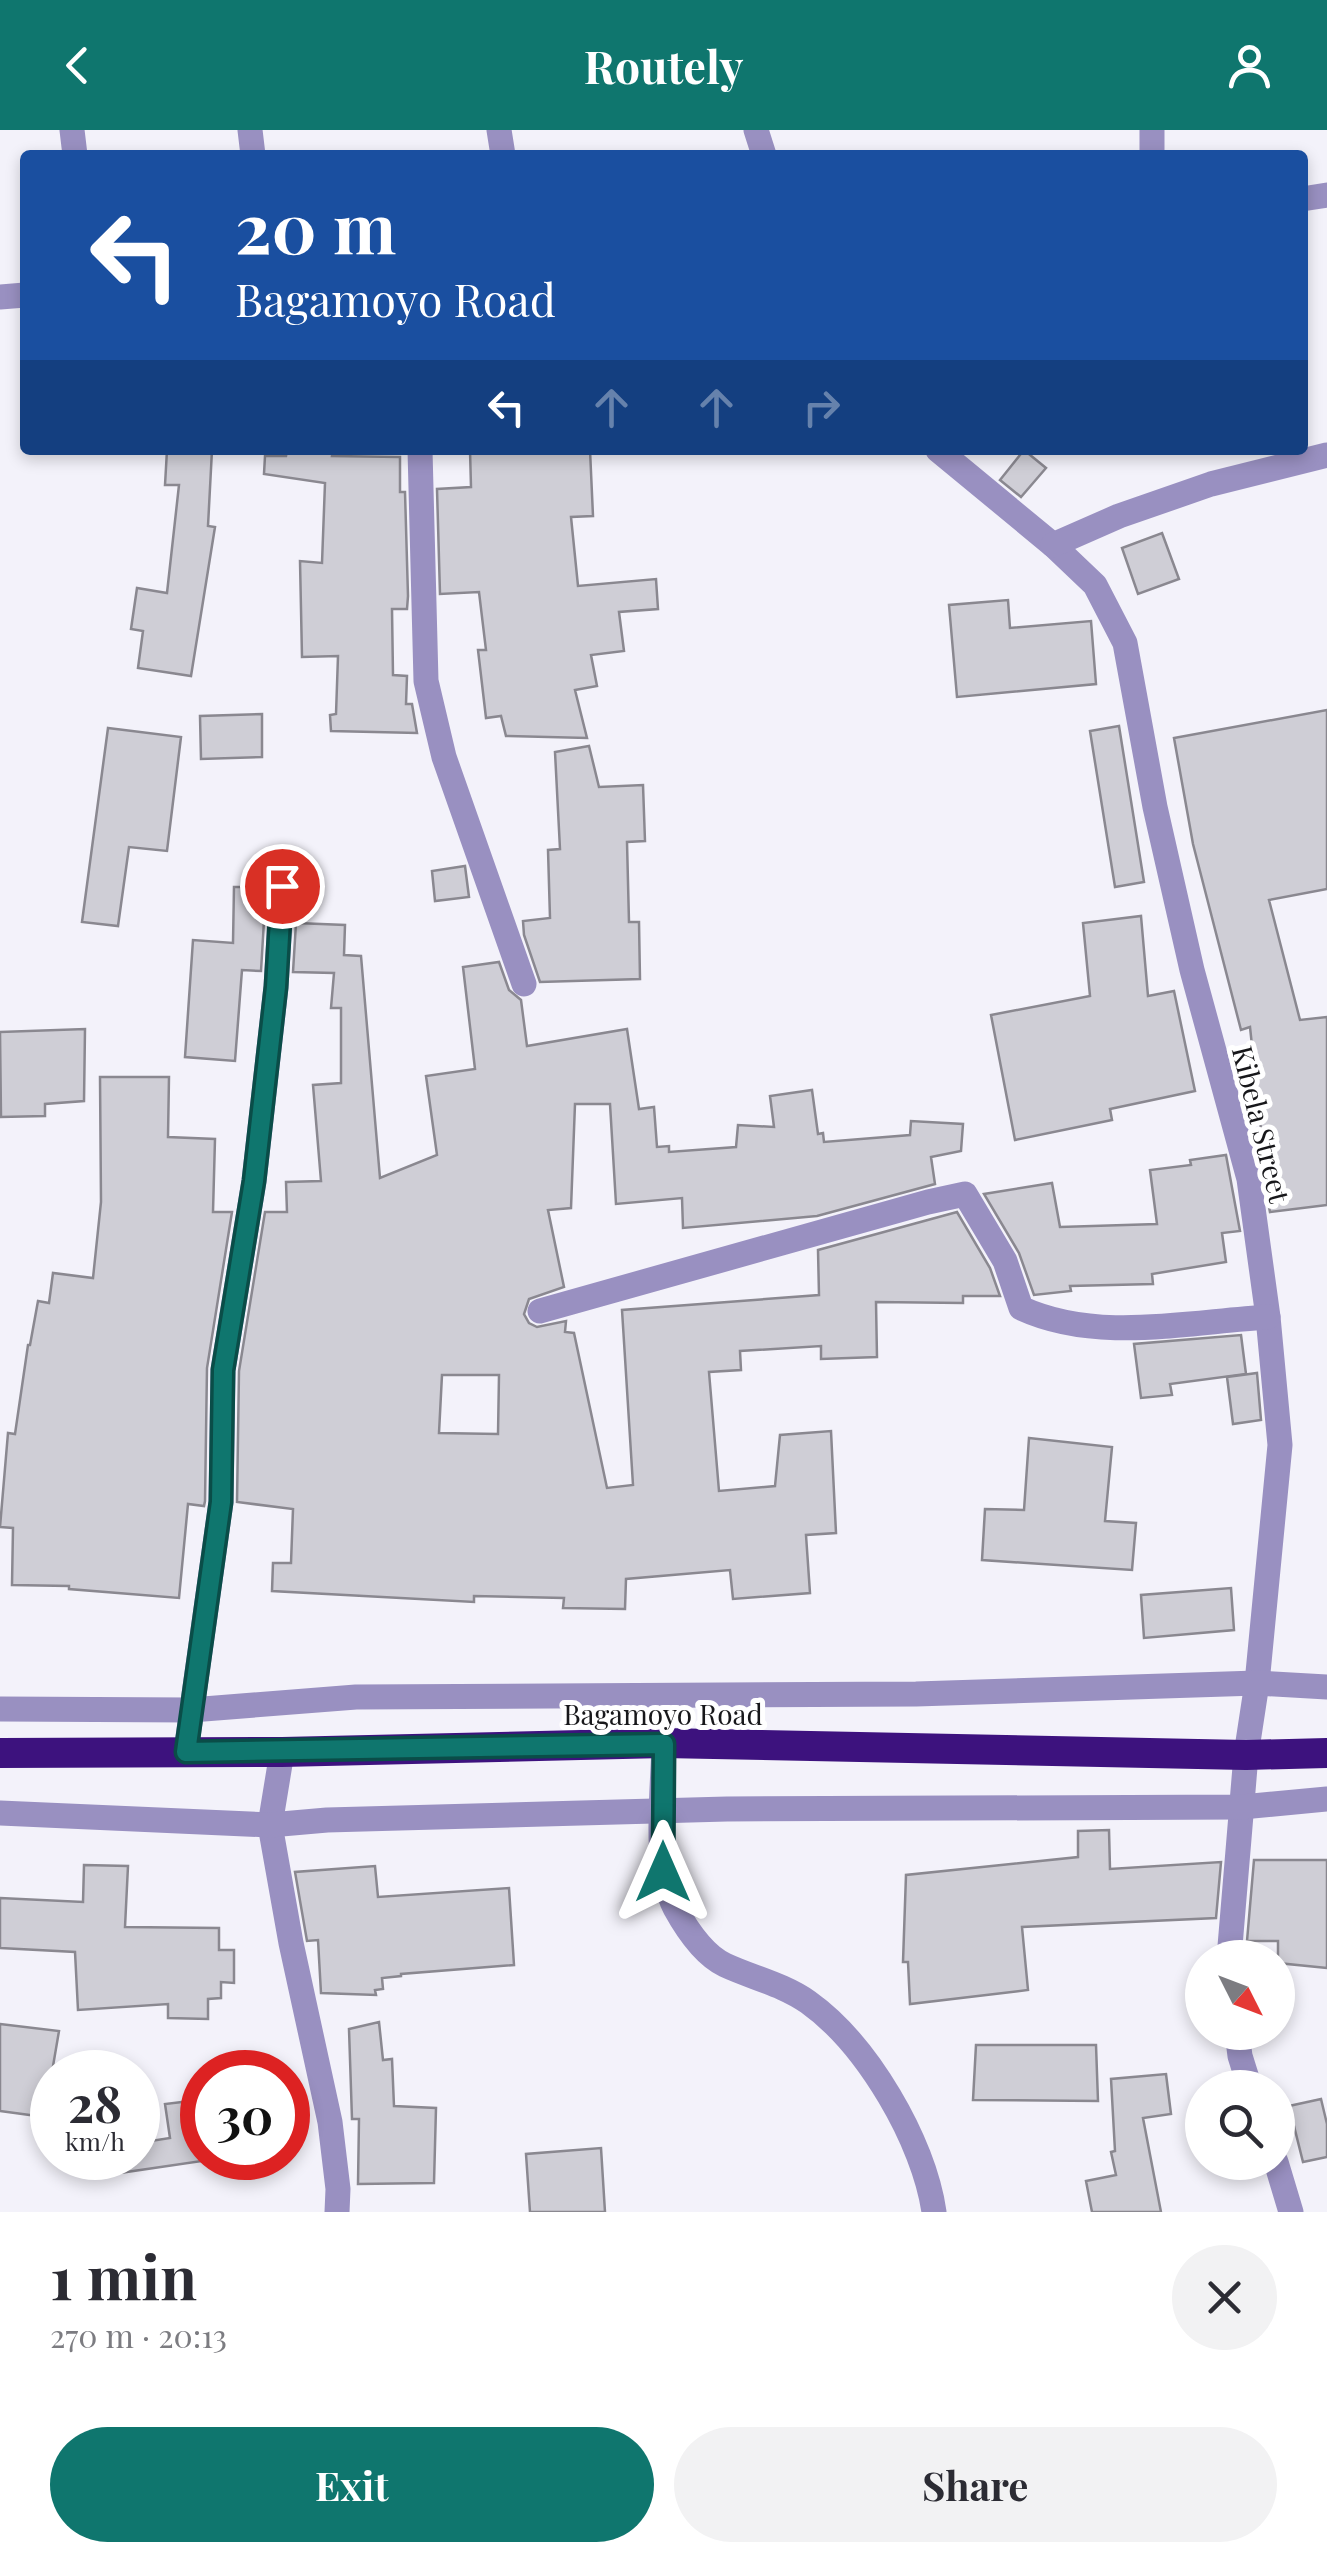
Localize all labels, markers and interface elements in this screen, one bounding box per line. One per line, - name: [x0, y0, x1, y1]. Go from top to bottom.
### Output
- text: Routely: [584, 35, 743, 95]
- icon: back: [50, 38, 105, 93]
- icon: person: [1222, 38, 1277, 93]
- text: 20 m: [235, 178, 396, 272]
- icon: left: [70, 190, 200, 320]
- text: Bagamoyo Road: [235, 268, 556, 328]
- icon: left: [479, 380, 534, 435]
- icon: ahead: [584, 380, 639, 435]
- icon: ahead: [689, 380, 744, 435]
- icon: right: [794, 380, 849, 435]
- pin: [240, 844, 325, 929]
- icon: arrive: [255, 859, 310, 914]
- street label: Kibela Street: [1225, 1042, 1300, 1207]
- street label: Bagamoyo Road: [563, 1695, 763, 1732]
- position arrow: [611, 1820, 715, 1924]
- north arrow: [1185, 1940, 1295, 2050]
- map controls: [1185, 1940, 1295, 2180]
- speed limit sign: 30: [180, 2050, 310, 2180]
- text: 28: [68, 2069, 122, 2136]
- button: search: [1185, 2070, 1295, 2180]
- text: km/h: [65, 2124, 125, 2157]
- text: 1 min: [50, 2235, 197, 2315]
- button: close: [1172, 2245, 1277, 2350]
- text: 270 m · 20:13: [50, 2313, 227, 2356]
- button: Exit: [50, 2427, 654, 2542]
- button: Share: [674, 2427, 1277, 2542]

